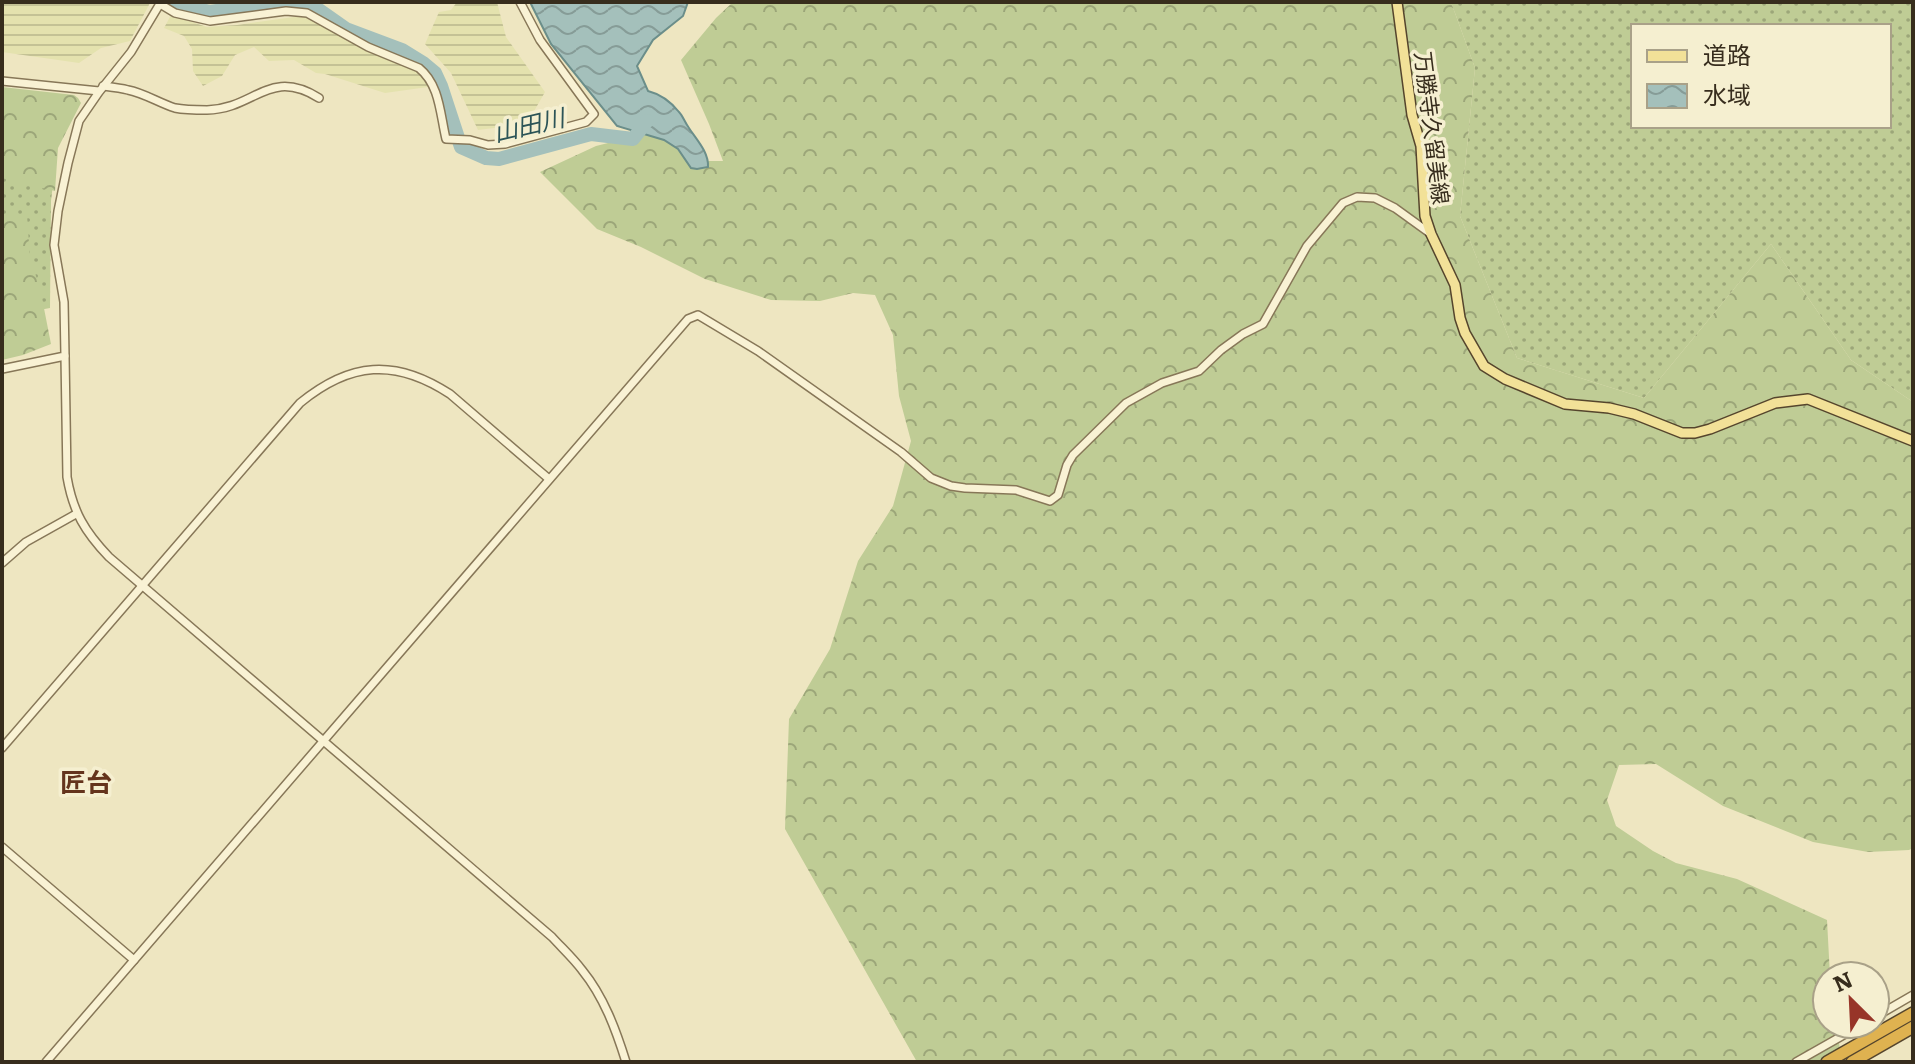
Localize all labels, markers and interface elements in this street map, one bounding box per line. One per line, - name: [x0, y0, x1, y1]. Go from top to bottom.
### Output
- legend: [1631, 24, 1891, 128]
- text: 道路: [1703, 36, 1751, 71]
- street label: 万勝寺久留美線: [1408, 49, 1459, 206]
- text: 水域: [1703, 76, 1751, 111]
- water label: 山田川: [489, 98, 570, 149]
- district label: 匠台: [60, 761, 112, 800]
- north arrow: [1811, 960, 1891, 1040]
- text: N: [1827, 962, 1857, 999]

